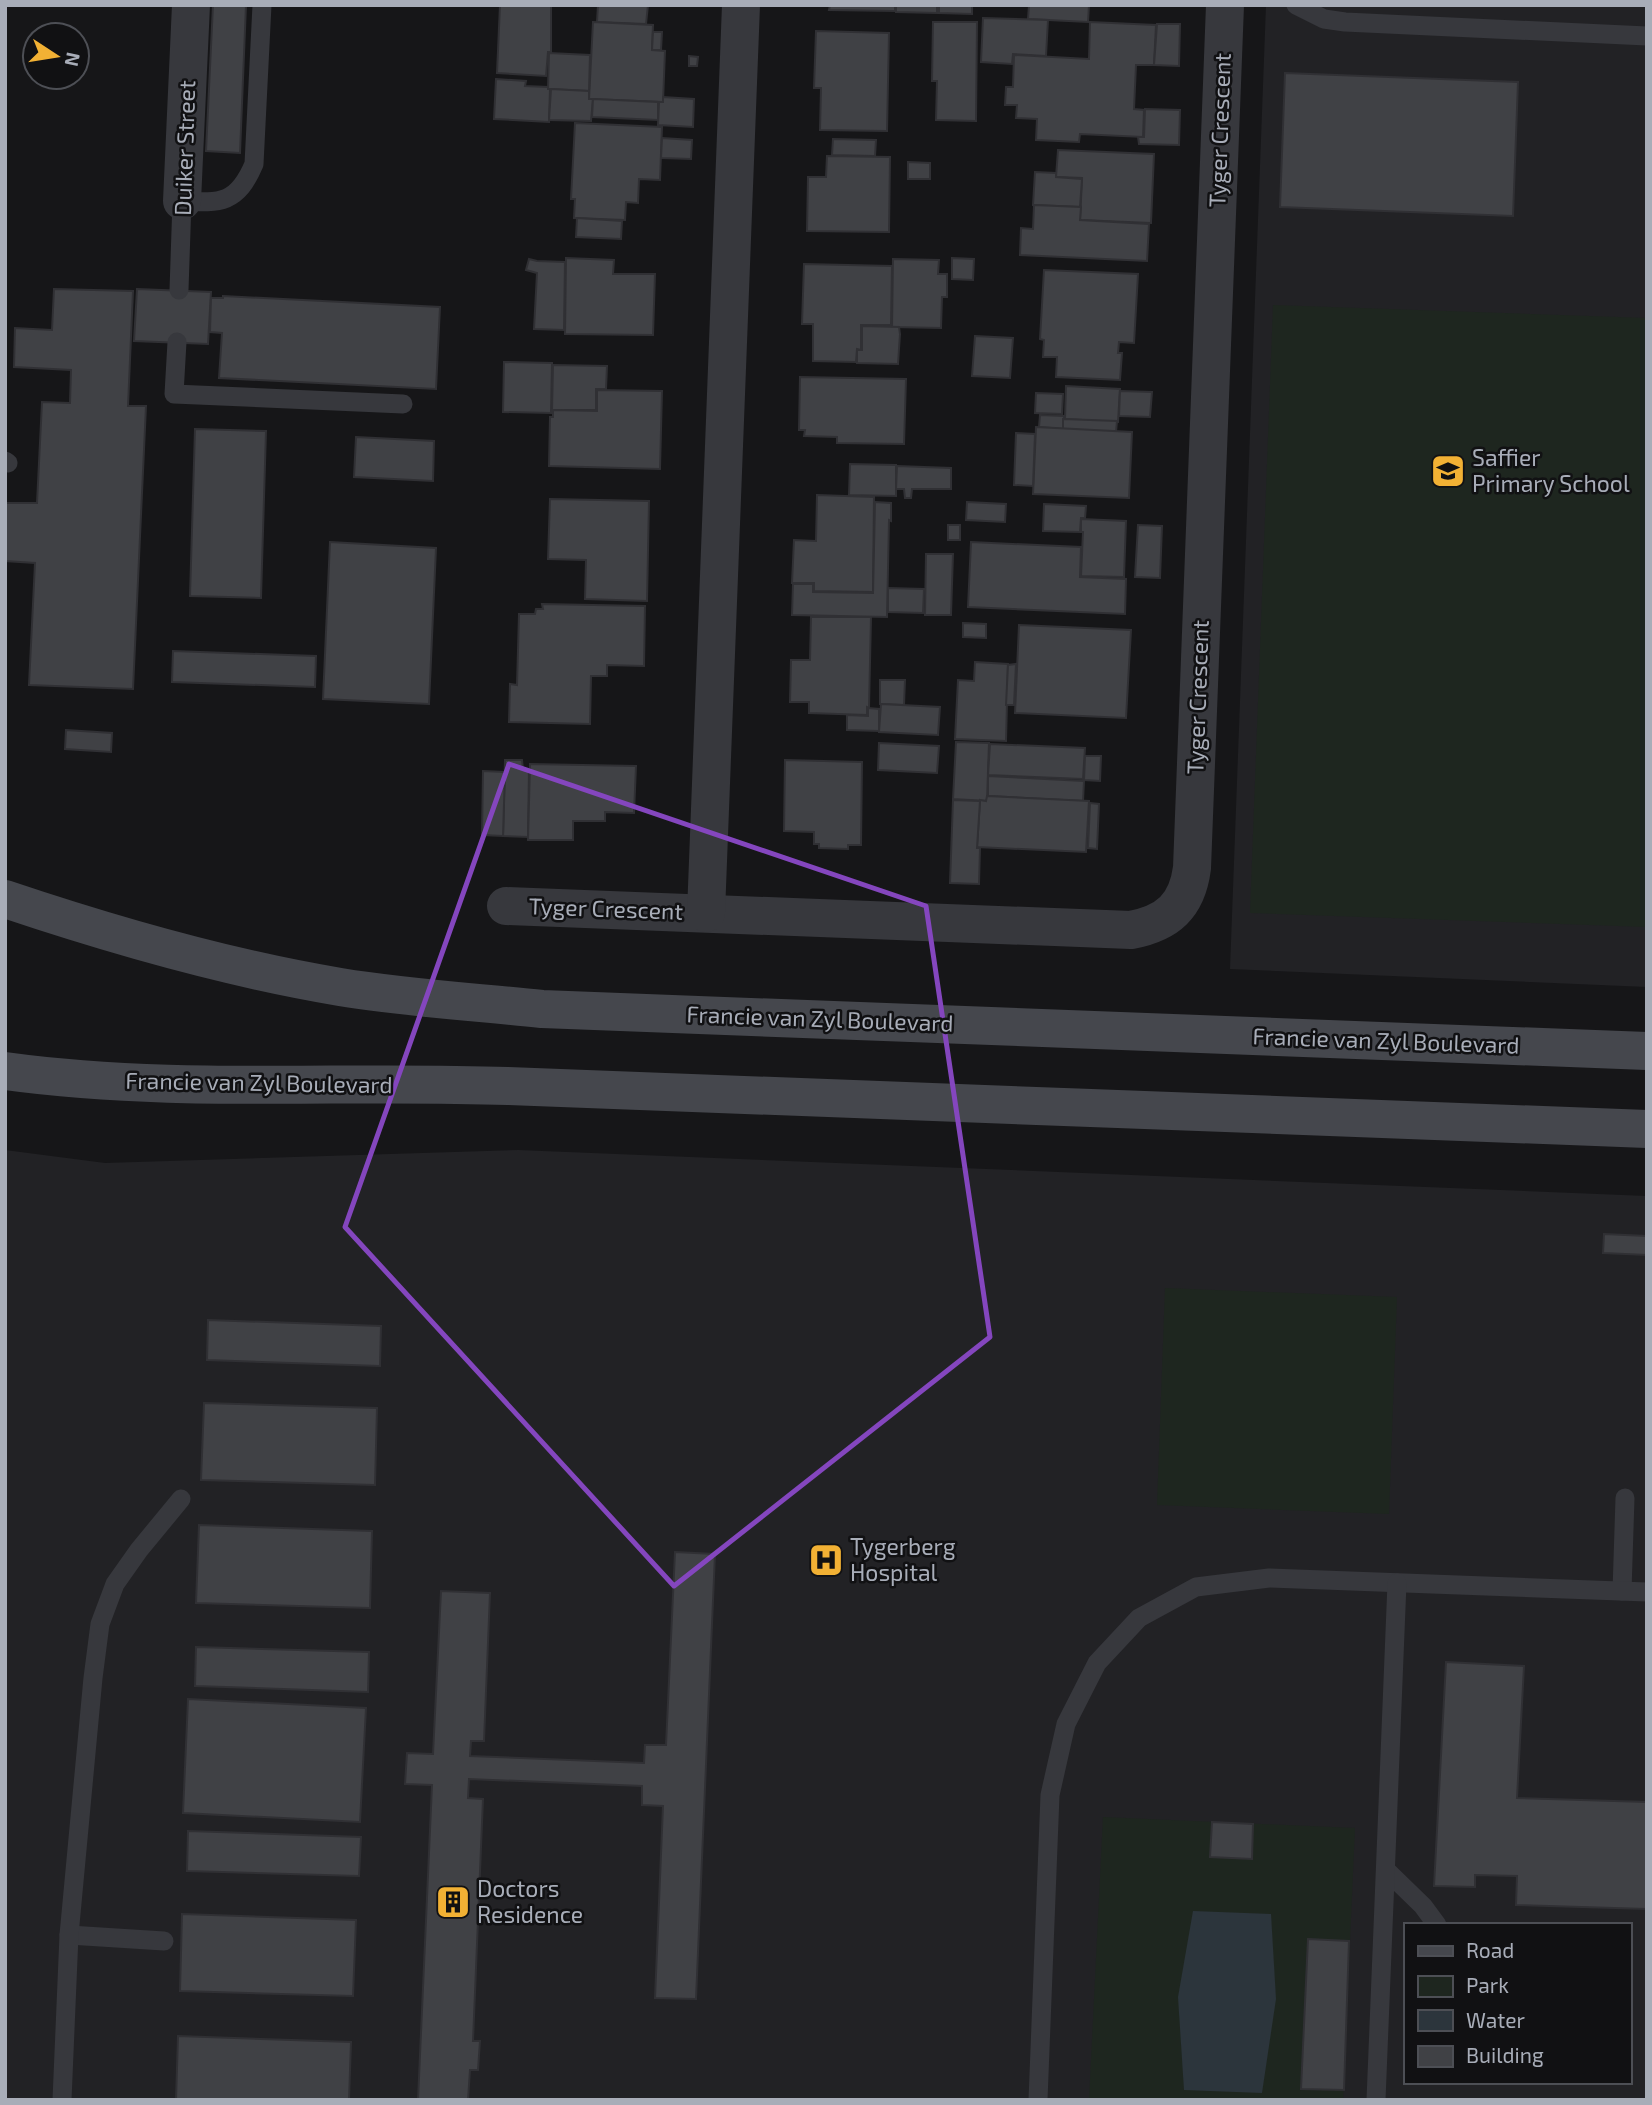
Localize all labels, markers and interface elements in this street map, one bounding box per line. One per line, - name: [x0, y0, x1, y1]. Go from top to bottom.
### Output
- north arrow: [21, 21, 91, 91]
- text: N: [60, 51, 86, 69]
- street label: Tyger Crescent: [1202, 52, 1236, 208]
- street label: Duiker Street: [168, 79, 200, 216]
- place label: Saffier Primary School: [1472, 443, 1630, 497]
- school or university icon: Saffier Primary School: [1429, 452, 1467, 490]
- street label: Tyger Crescent: [1180, 619, 1214, 775]
- street label: Tyger Crescent: [528, 891, 684, 925]
- street label: Francie van Zyl Boulevard: [686, 999, 954, 1037]
- street label: Francie van Zyl Boulevard: [1252, 1021, 1520, 1059]
- street label: Francie van Zyl Boulevard: [125, 1066, 393, 1098]
- place label: Tygerberg Hospital: [850, 1532, 956, 1586]
- hospital icon: Tygerberg Hospital: [807, 1541, 845, 1579]
- place label: Doctors Residence: [477, 1874, 583, 1928]
- building icon: Doctors Residence: [434, 1883, 472, 1921]
- legend: [1404, 1923, 1631, 2084]
- text: Road: [1466, 1937, 1514, 1962]
- text: Park: [1466, 1972, 1509, 1997]
- text: Water: [1466, 2007, 1525, 2032]
- text: Building: [1466, 2042, 1544, 2067]

